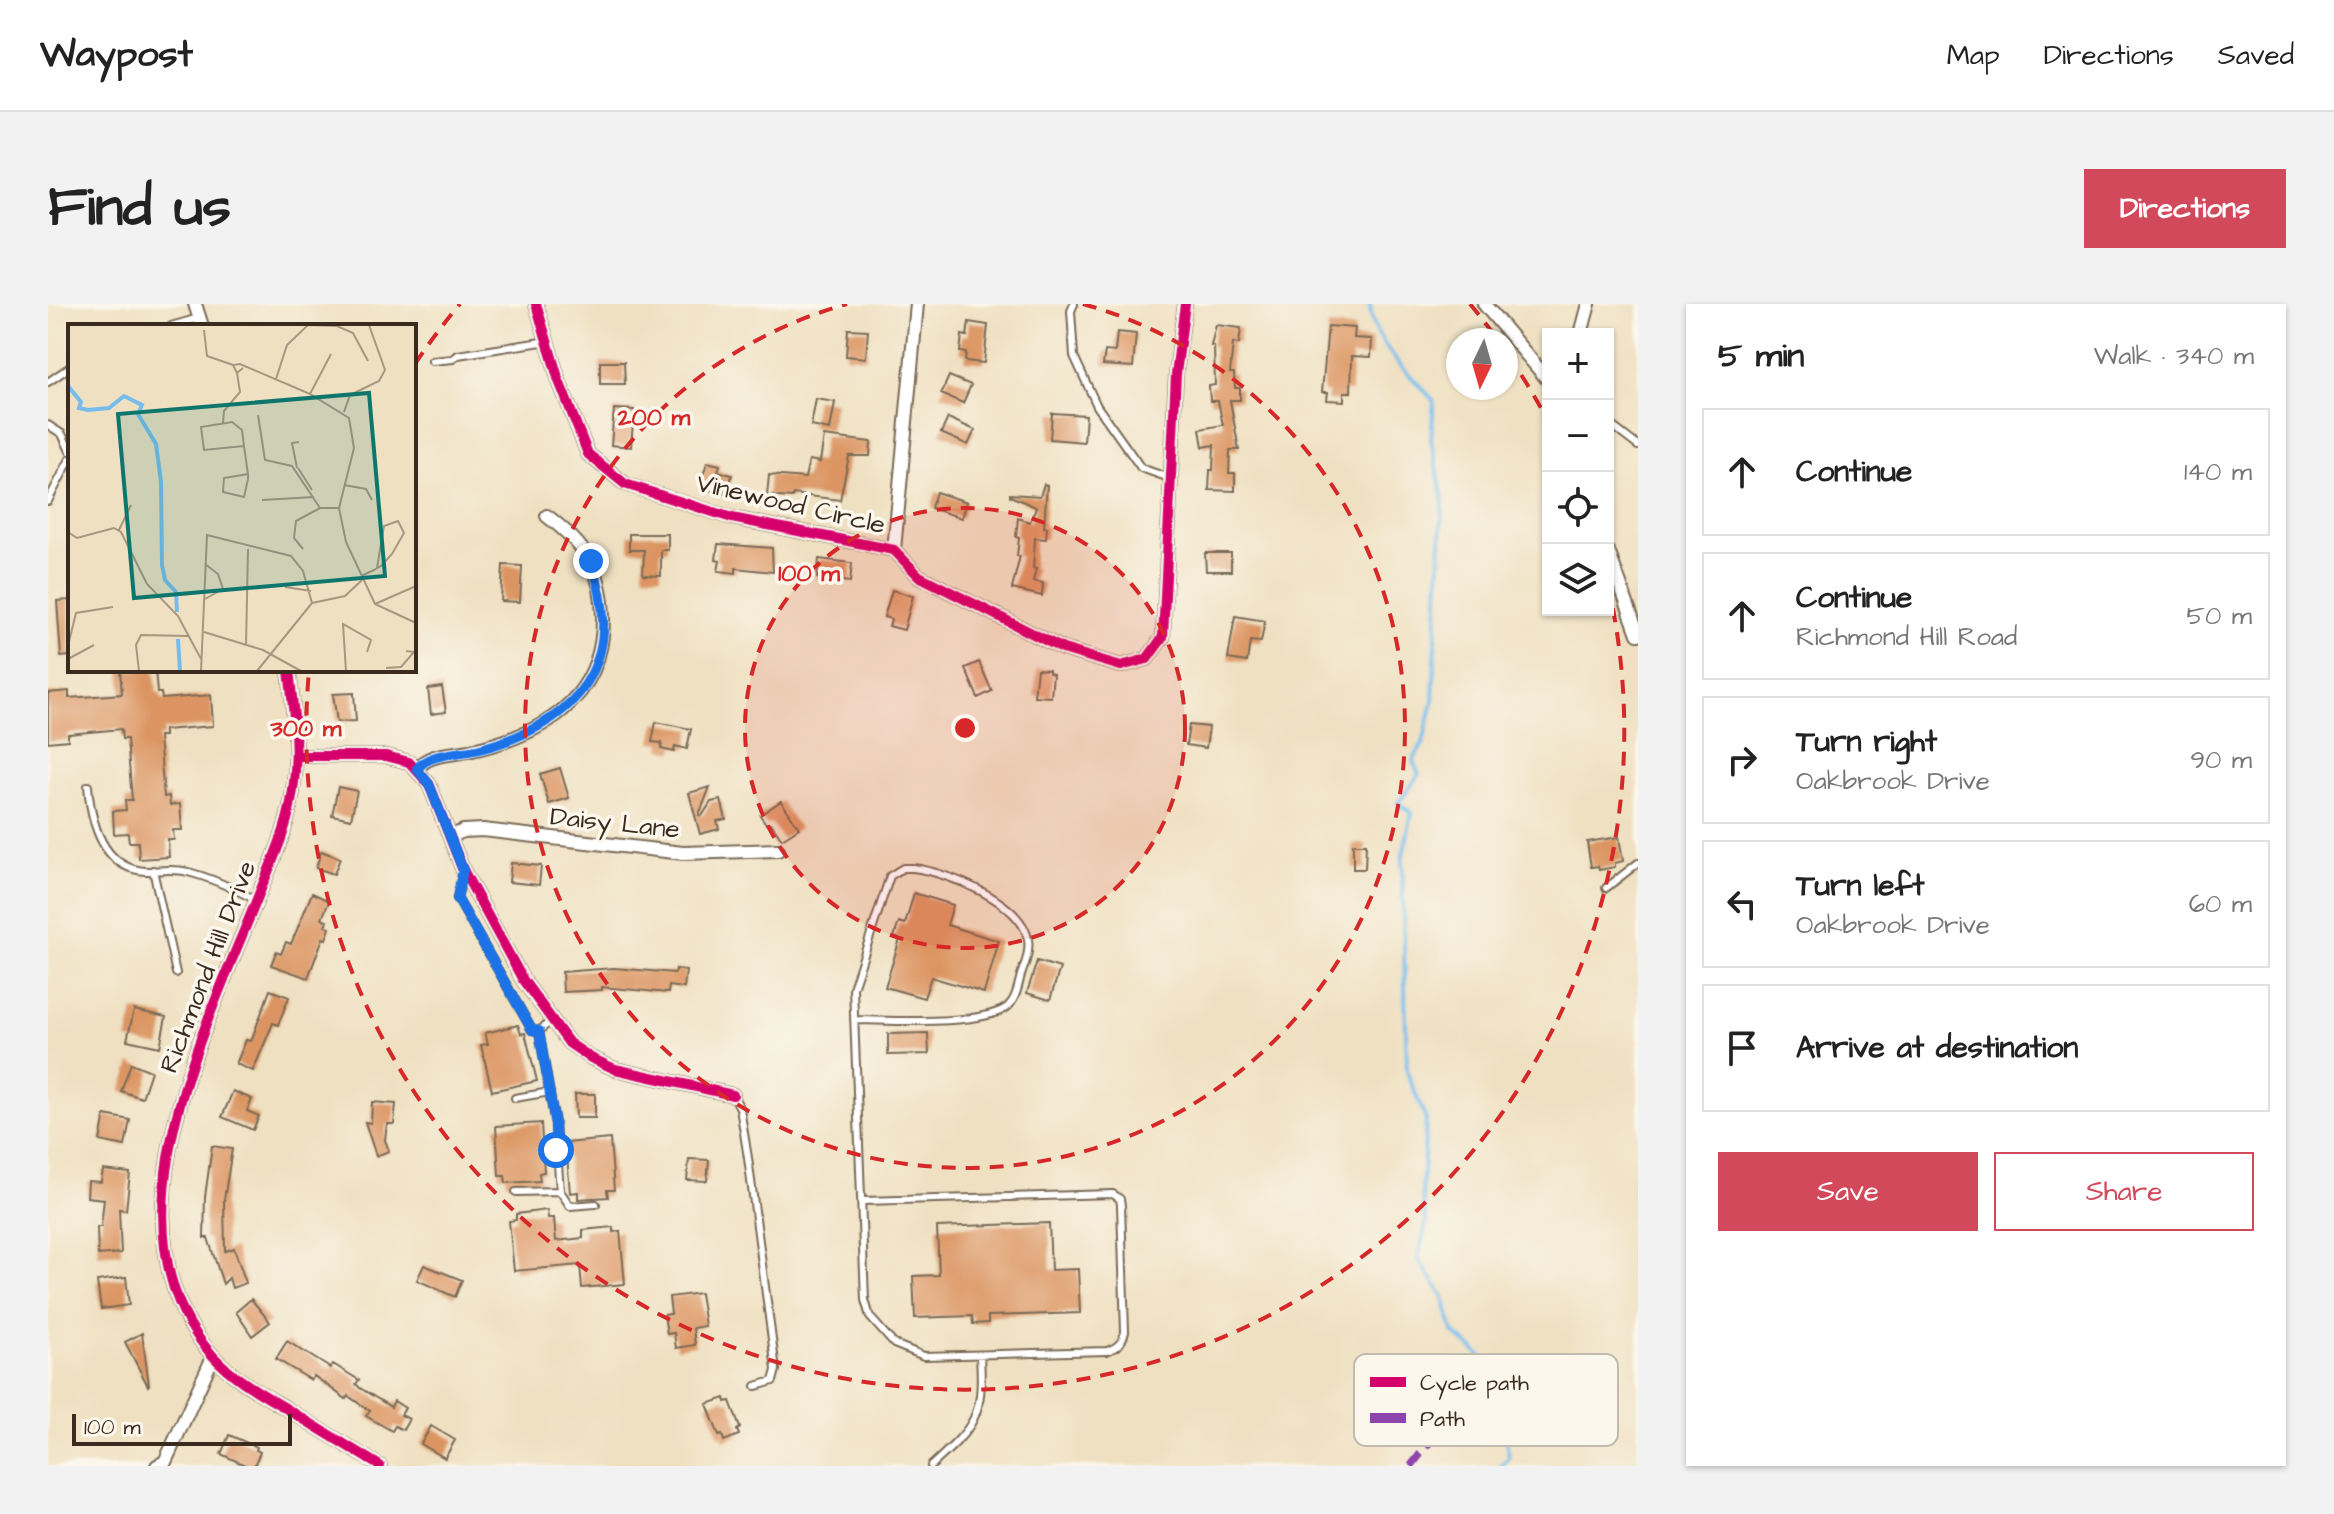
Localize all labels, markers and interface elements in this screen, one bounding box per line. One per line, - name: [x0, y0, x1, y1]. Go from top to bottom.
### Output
- text: Waypost: [40, 29, 193, 81]
- text: Map: [1947, 36, 2000, 75]
- text: Directions: [2044, 36, 2174, 75]
- text: Saved: [2218, 36, 2294, 75]
- text: Find us: [48, 169, 231, 247]
- button: Directions: [2084, 169, 2286, 248]
- inset map: [68, 324, 416, 672]
- north arrow: [1446, 328, 1518, 400]
- map controls: [1542, 328, 1614, 616]
- button: +: [1542, 328, 1614, 400]
- text: 5 min: [1718, 332, 1804, 380]
- text: Walk · 340 m: [2094, 338, 2254, 374]
- button: −: [1542, 400, 1614, 472]
- text: 200 m: [617, 401, 690, 435]
- icon: ahead: [1720, 450, 1764, 494]
- text: Continue: [1796, 451, 1912, 493]
- text: 140 m: [2184, 454, 2252, 490]
- street label: Vinewood Circle: [693, 465, 889, 543]
- button: locate: [1542, 472, 1614, 544]
- route end: [573, 543, 609, 579]
- button: layers: [1542, 544, 1614, 616]
- text: 100 m: [778, 557, 840, 591]
- text: Continue: [1796, 577, 1912, 619]
- icon: ahead: [1720, 594, 1764, 638]
- text: 50 m: [2187, 598, 2252, 634]
- text: Richmond Hill Road: [1796, 619, 2017, 655]
- text: 300 m: [270, 712, 342, 746]
- centre of rings: [951, 714, 979, 742]
- text: Turn right: [1796, 721, 1937, 763]
- icon: right: [1720, 738, 1764, 782]
- text: 90 m: [2190, 742, 2252, 778]
- text: Oakbrook Drive: [1796, 763, 1990, 799]
- street label: Daisy Lane: [548, 798, 682, 850]
- street label: Richmond Hill Drive: [151, 856, 265, 1078]
- text: Turn left: [1796, 865, 1924, 907]
- icon: left: [1720, 882, 1764, 926]
- text: 60 m: [2189, 886, 2252, 922]
- text: Oakbrook Drive: [1796, 907, 1990, 943]
- icon: arrive: [1720, 1026, 1764, 1070]
- text: Arrive at destination: [1796, 1027, 2078, 1069]
- route start: [538, 1132, 574, 1168]
- button: Save: [1718, 1152, 1978, 1231]
- button: Share: [1994, 1152, 2254, 1231]
- legend: [1354, 1354, 1618, 1446]
- text: Cycle path: [1420, 1368, 1529, 1400]
- text: Path: [1420, 1404, 1465, 1435]
- scale bar: [72, 1410, 292, 1446]
- text: 100 m: [84, 1412, 141, 1443]

